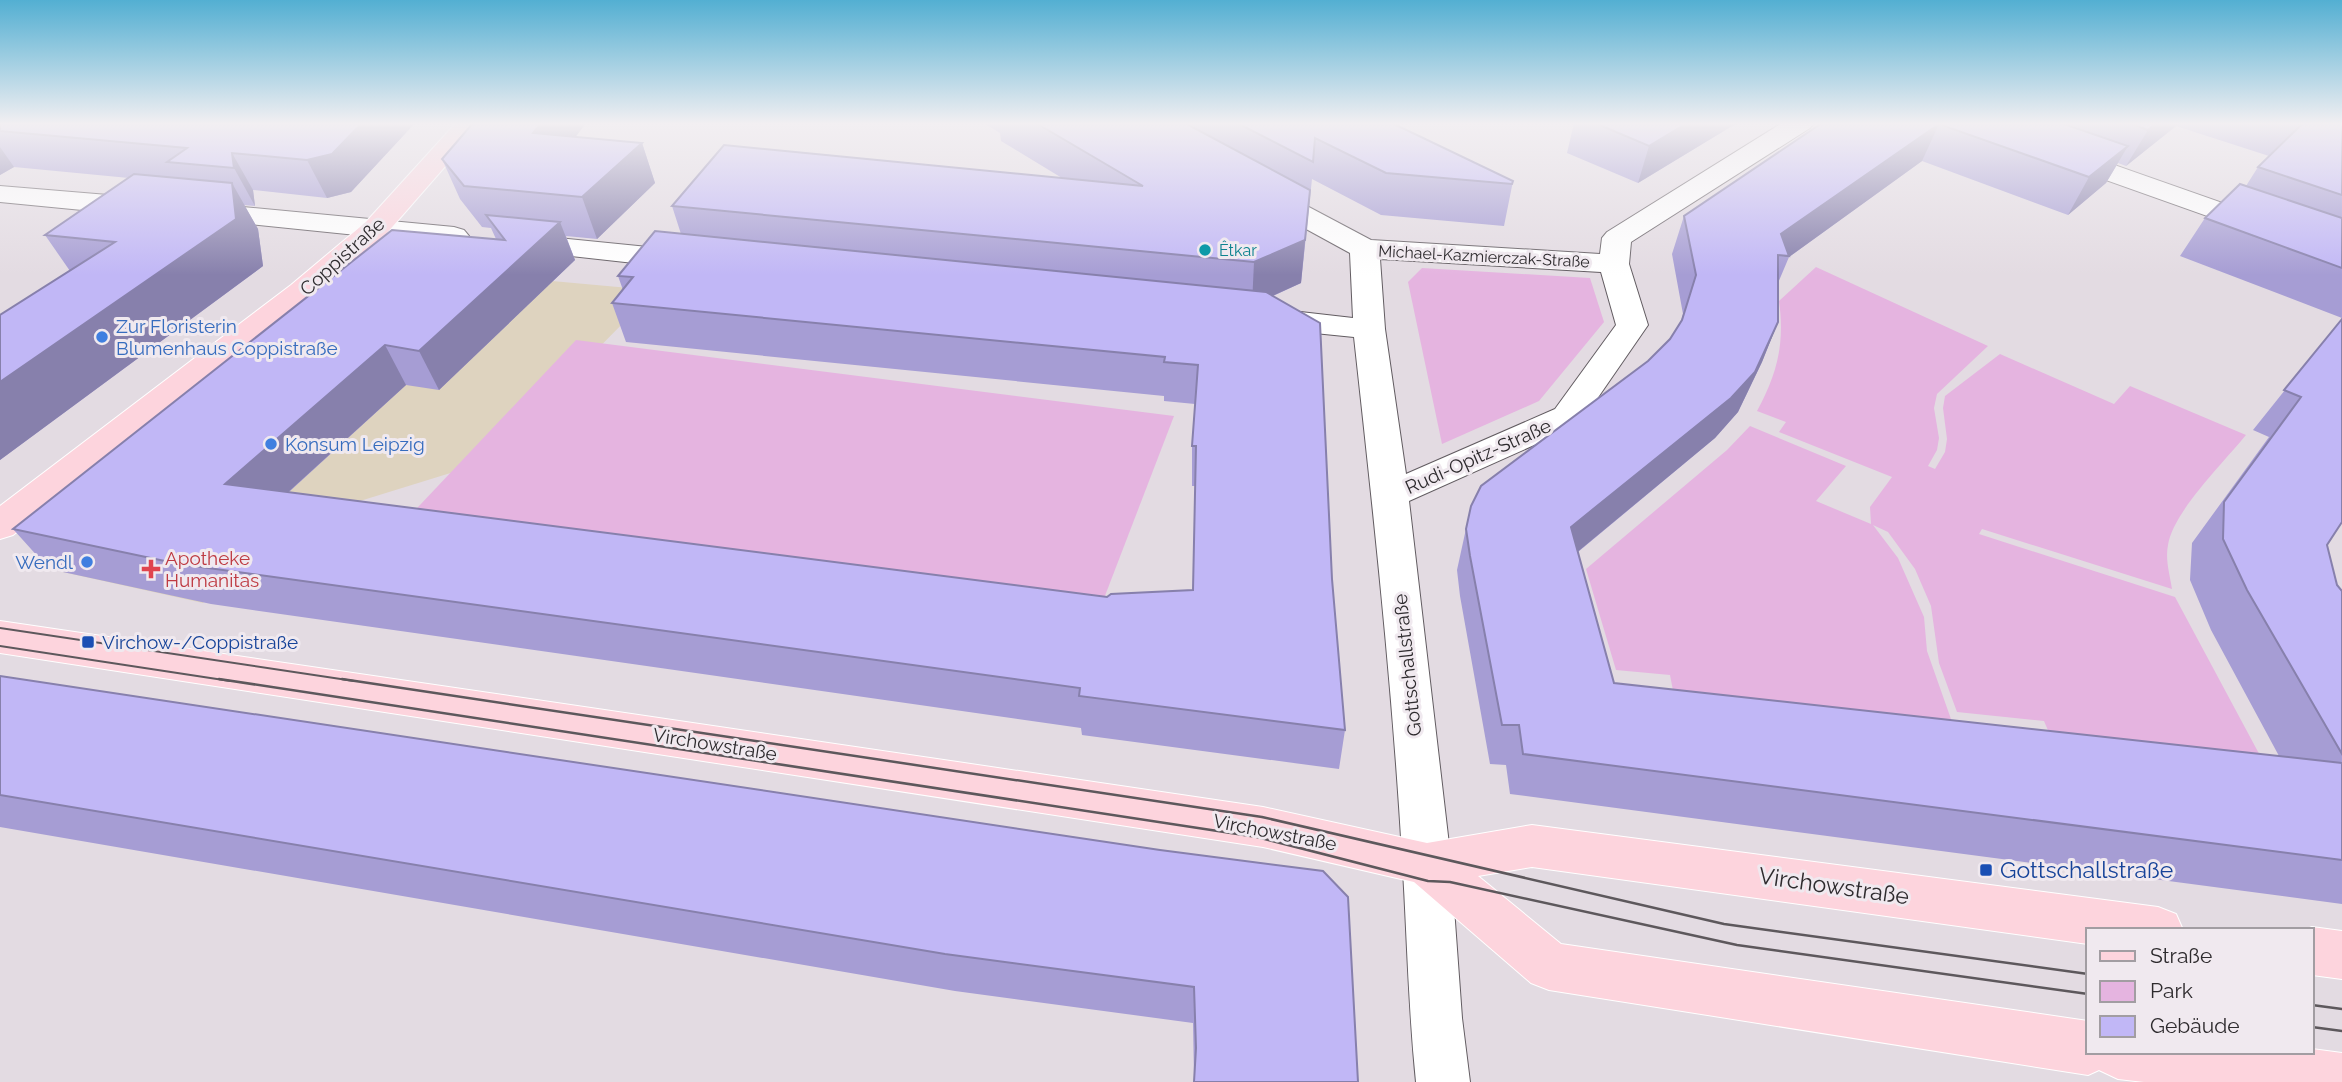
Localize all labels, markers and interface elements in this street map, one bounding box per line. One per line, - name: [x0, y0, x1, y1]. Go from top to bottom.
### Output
- street label: Coppistraße: [295, 212, 389, 300]
- place label: Êtkar: [1219, 240, 1257, 260]
- street label: Michael-Kazmierczak-Straße: [1378, 241, 1590, 272]
- marker: Êtkar: [1197, 242, 1213, 258]
- place label: Zur Floristerin Blumenhaus Coppistraße: [116, 315, 338, 359]
- marker: Zur Floristerin Blumenhaus Coppistraße: [94, 329, 110, 345]
- street label: Rudi-Opitz-Straße: [1402, 414, 1554, 498]
- place label: Konsum Leipzig: [285, 433, 425, 455]
- marker: Konsum Leipzig: [263, 436, 279, 452]
- place label: Apotheke Humanitas: [165, 547, 259, 591]
- place label: Wendl: [15, 551, 74, 573]
- marker: Wendl: [79, 554, 95, 570]
- marker: Apotheke Humanitas: [143, 561, 159, 577]
- street label: Gottschallstraße: [1389, 593, 1425, 737]
- place label: Virchow-/Coppistraße: [102, 631, 298, 653]
- marker: Virchow-/Coppistraße: [80, 634, 96, 650]
- street label: Virchowstraße: [651, 723, 779, 765]
- street label: Virchowstraße: [1211, 809, 1339, 855]
- place label: Gottschallstraße: [2000, 856, 2173, 883]
- street label: Virchowstraße: [1757, 862, 1911, 909]
- marker: Gottschallstraße: [1978, 862, 1994, 878]
- legend: [2086, 928, 2314, 1054]
- text: Straße: [2150, 943, 2212, 968]
- text: Park: [2150, 978, 2193, 1003]
- text: Gebäude: [2150, 1013, 2240, 1038]

